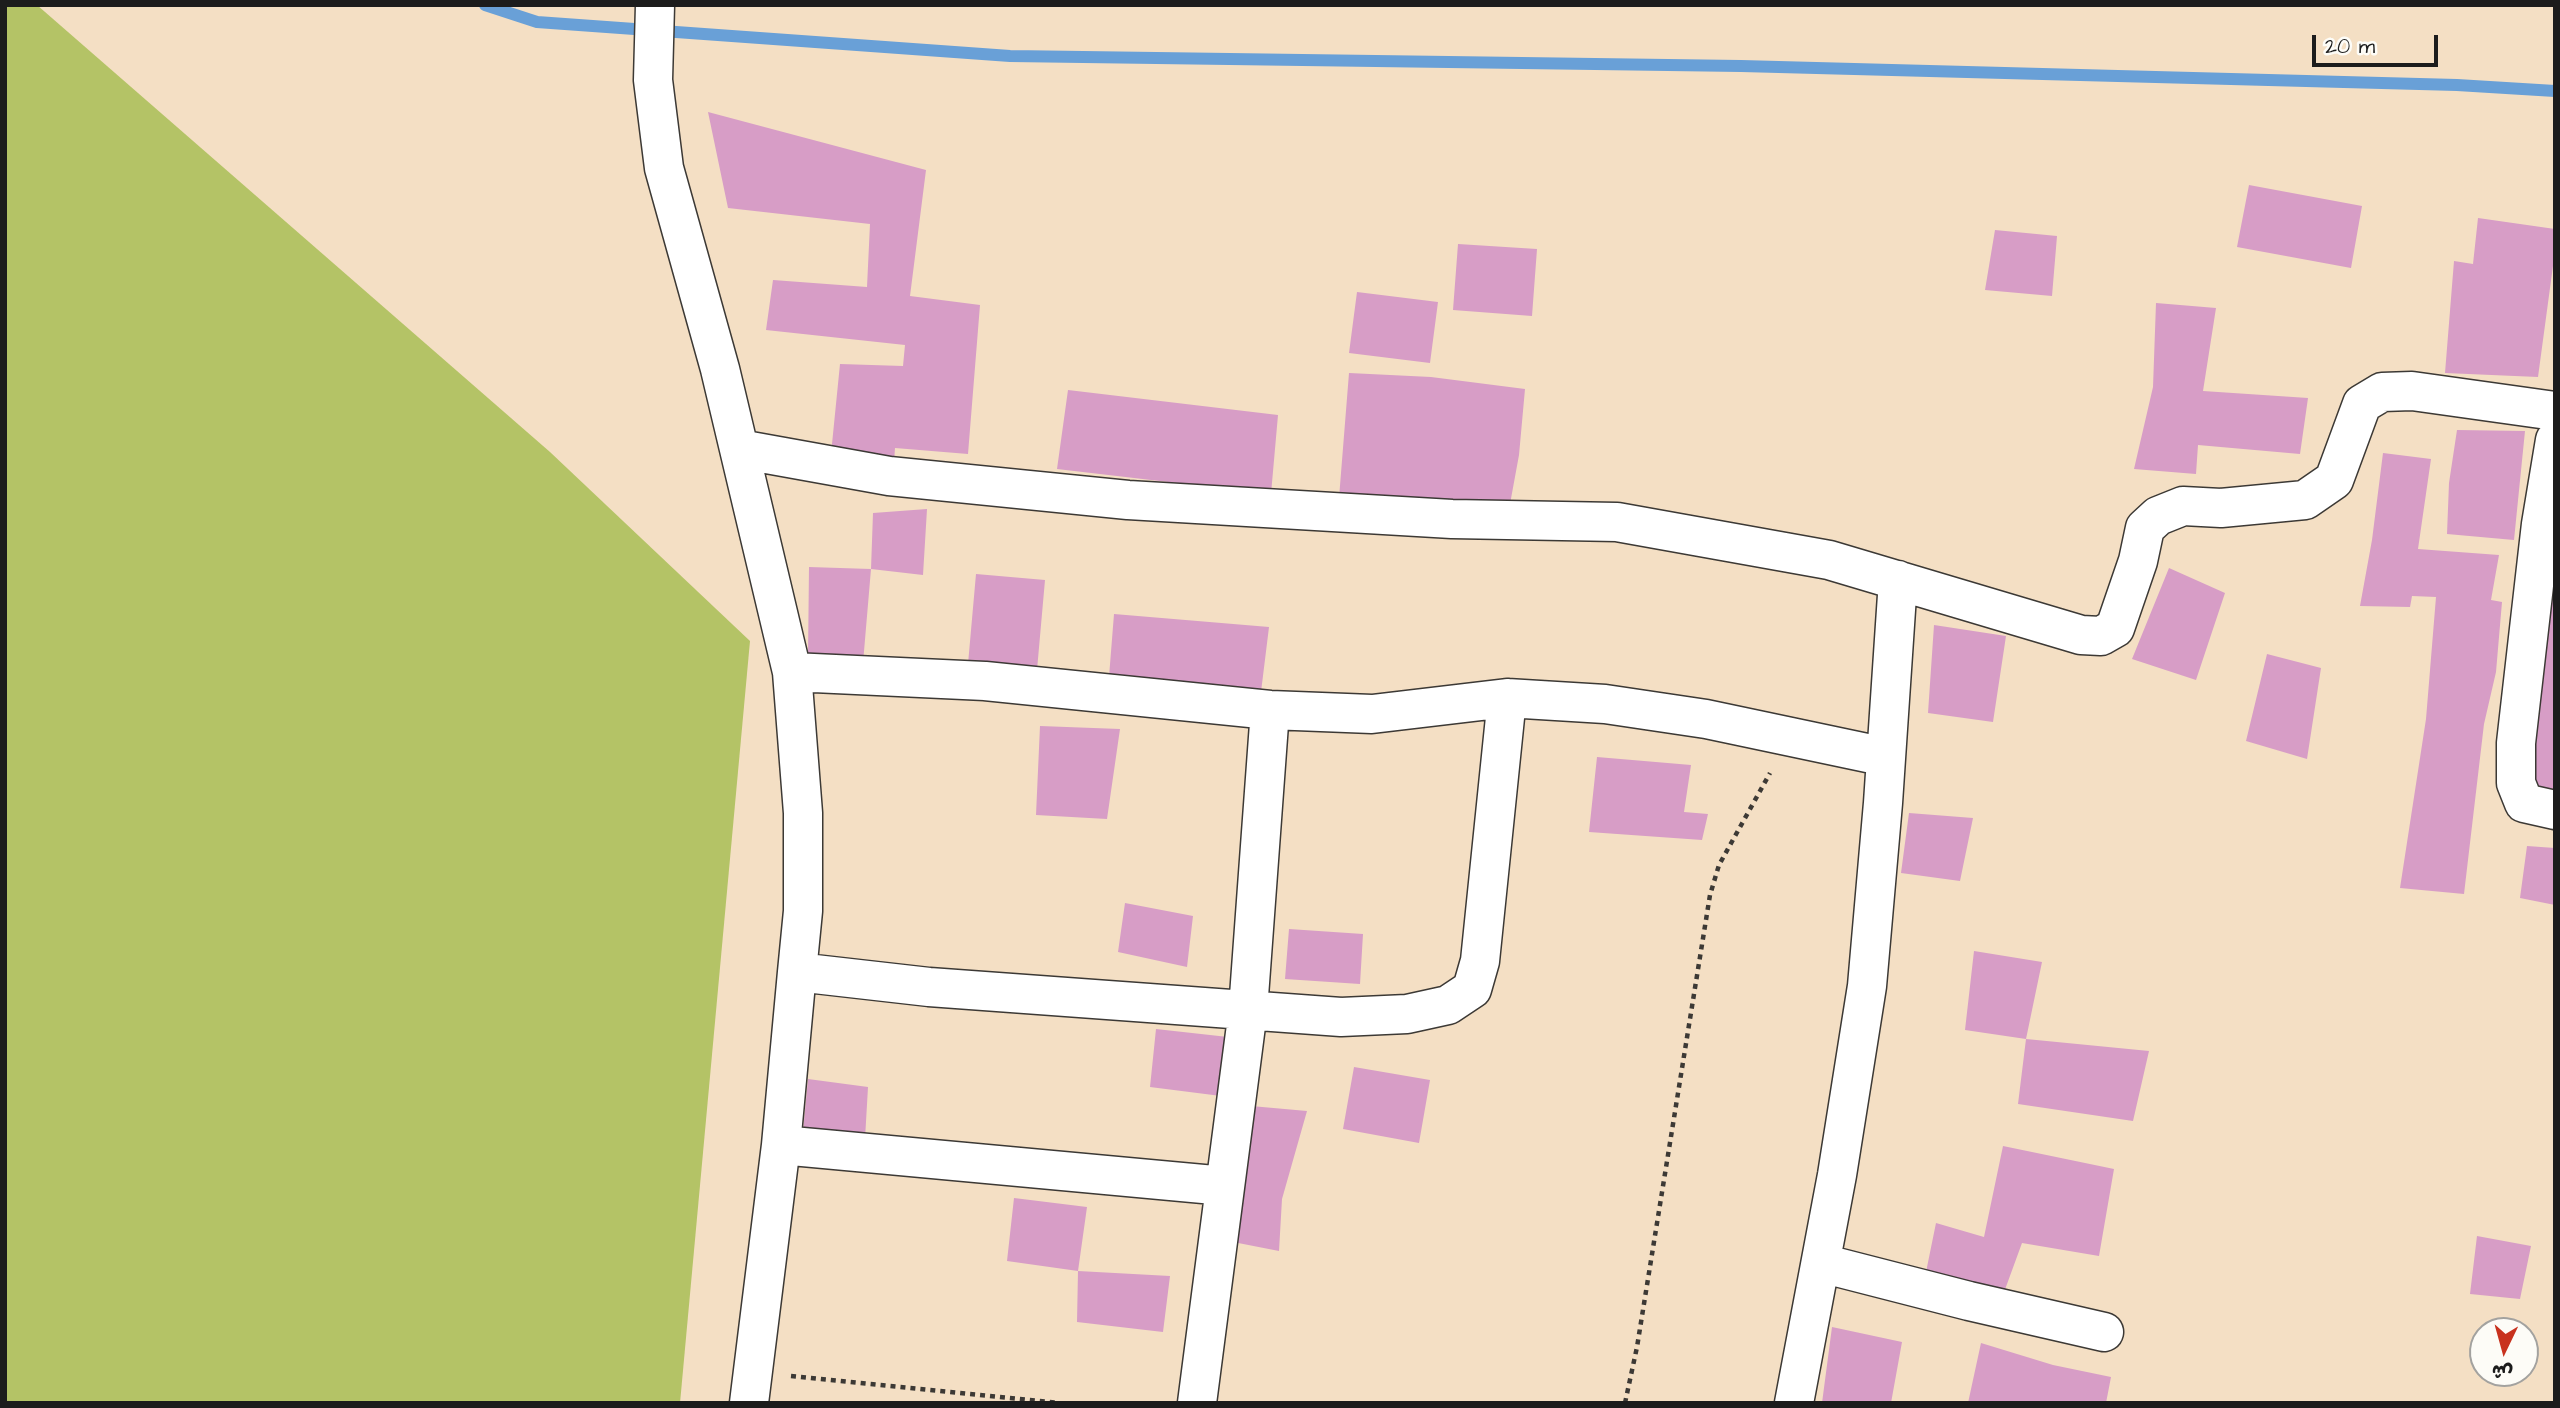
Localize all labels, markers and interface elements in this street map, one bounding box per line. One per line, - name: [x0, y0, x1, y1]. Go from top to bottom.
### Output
- scale bar: [2315, 21, 2441, 65]
- text: 20 m: [2325, 32, 2375, 61]
- north arrow: [2469, 1317, 2539, 1387]
- text: ش: [2491, 1357, 2514, 1386]

